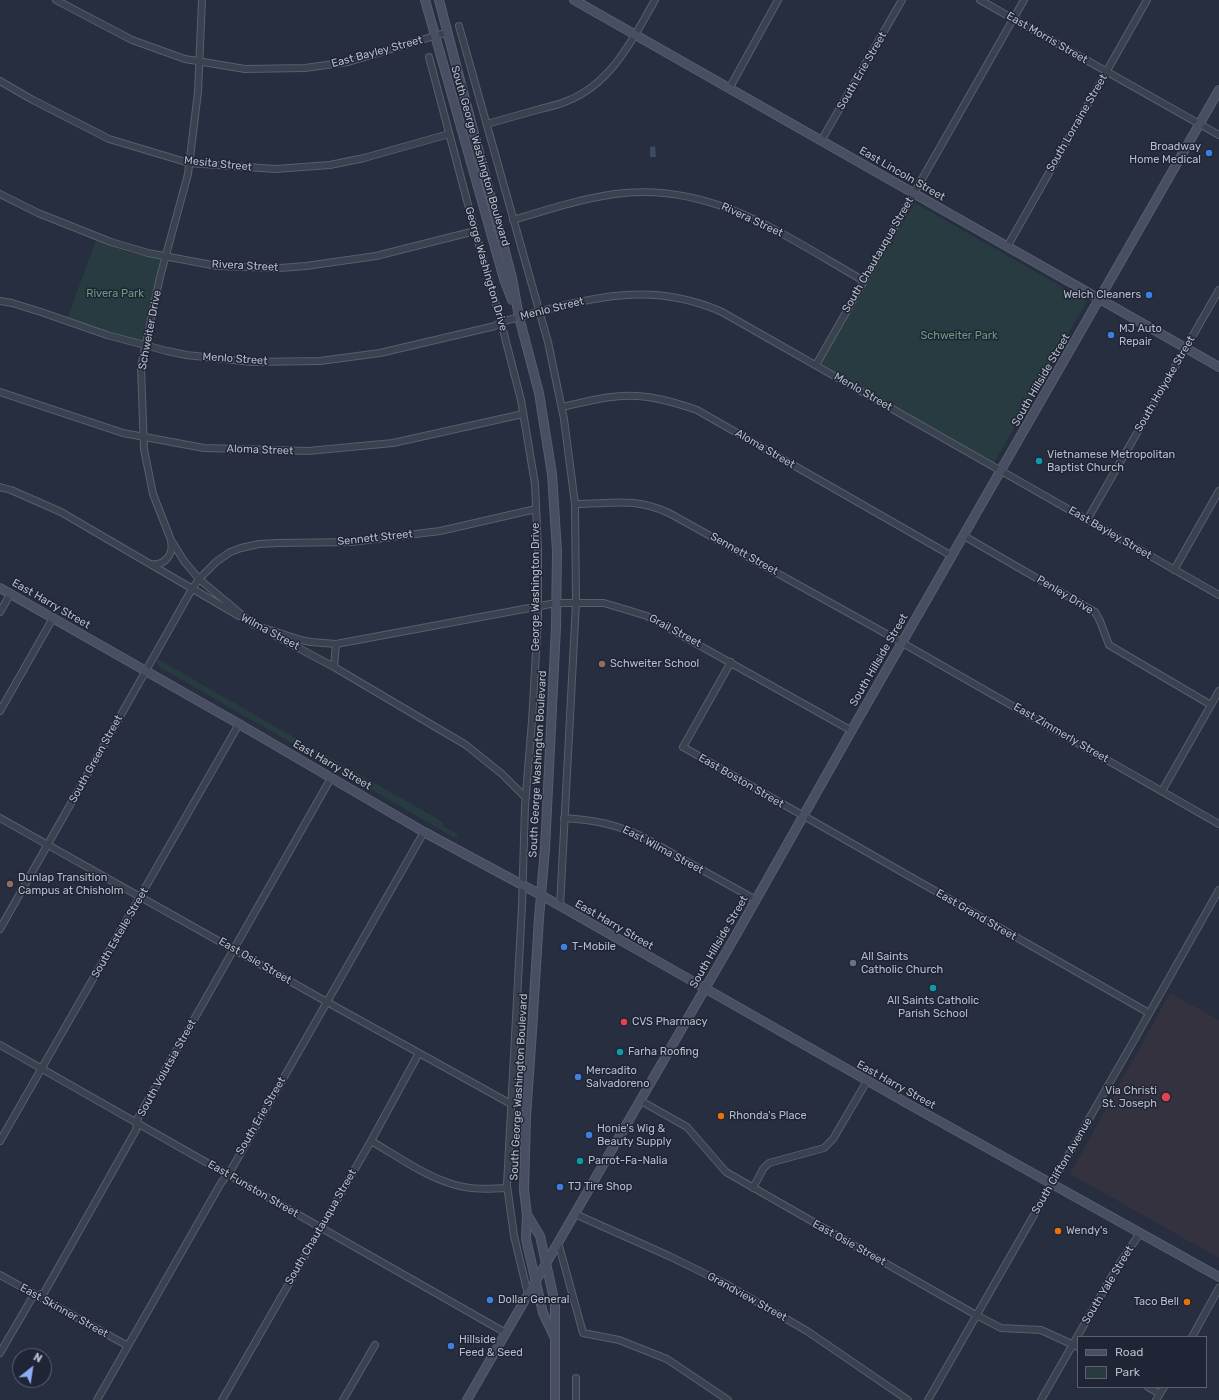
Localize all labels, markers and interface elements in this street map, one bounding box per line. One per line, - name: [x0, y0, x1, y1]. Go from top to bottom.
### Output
- street label: East Morris Street: [1004, 9, 1090, 67]
- street label: South Erie Street: [834, 30, 890, 112]
- street label: East Bayley Street: [330, 33, 424, 71]
- street label: South George Washington Boulevard: [448, 64, 512, 248]
- street label: South Lorraine Street: [1044, 72, 1110, 174]
- place label: Broadway Home Medical: [1129, 140, 1201, 166]
- street label: East Lincoln Street: [857, 144, 947, 204]
- marker: Broadway Home Medical: [1204, 148, 1214, 158]
- street label: Mesita Street: [183, 154, 253, 174]
- street label: South Chautauqua Street: [840, 195, 916, 315]
- street label: Rivera Street: [719, 200, 785, 240]
- street label: George Washington Drive: [462, 205, 510, 333]
- street label: Rivera Street: [211, 258, 279, 274]
- park label: Rivera Park: [86, 287, 144, 301]
- place label: Welch Cleaners: [1063, 288, 1141, 302]
- street label: Schweiter Drive: [136, 289, 164, 371]
- marker: Welch Cleaners: [1144, 290, 1154, 300]
- street label: Menlo Street: [519, 295, 585, 323]
- place label: MJ Auto Repair: [1119, 322, 1162, 348]
- park label: Schweiter Park: [920, 329, 998, 343]
- marker: MJ Auto Repair: [1106, 330, 1116, 340]
- street label: South Hillside Street: [1009, 331, 1073, 429]
- street label: South Holyoke Street: [1132, 334, 1198, 434]
- street label: Menlo Street: [202, 350, 268, 368]
- street label: Menlo Street: [832, 370, 894, 414]
- street label: Aloma Street: [733, 427, 797, 471]
- street label: Aloma Street: [226, 442, 294, 458]
- place label: Vietnamese Metropolitan Baptist Church: [1047, 448, 1175, 474]
- marker: Vietnamese Metropolitan Baptist Church: [1034, 456, 1044, 466]
- street label: East Bayley Street: [1066, 504, 1154, 562]
- street label: George Washington Drive: [529, 523, 543, 651]
- street label: Sennett Street: [337, 527, 413, 549]
- street label: Sennett Street: [708, 530, 780, 578]
- street label: Penley Drive: [1034, 573, 1096, 617]
- street label: East Harry Street: [10, 576, 92, 632]
- street label: Wilma Street: [238, 611, 302, 653]
- street label: South Hillside Street: [847, 611, 911, 709]
- street label: Grail Street: [647, 612, 703, 650]
- place label: Schweiter School: [610, 657, 699, 671]
- marker: Schweiter School: [597, 659, 607, 669]
- street label: South George Washington Boulevard: [527, 670, 549, 858]
- street label: East Zimmerly Street: [1011, 700, 1111, 766]
- street label: South Green Street: [66, 713, 126, 805]
- street label: East Harry Street: [291, 737, 373, 793]
- street label: East Boston Street: [696, 751, 786, 811]
- street label: East Wilma Street: [620, 823, 706, 877]
- place label: Dunlap Transition Campus at Chisholm: [18, 871, 123, 897]
- marker: Dunlap Transition Campus at Chisholm: [5, 879, 15, 889]
- street label: South Estelle Street: [89, 885, 151, 981]
- street label: East Grand Street: [933, 887, 1019, 943]
- street label: South Hillside Street: [687, 893, 751, 991]
- street label: East Harry Street: [573, 897, 655, 953]
- street label: East Osie Street: [216, 935, 294, 987]
- place label: T-Mobile: [572, 940, 616, 954]
- marker: T-Mobile: [559, 942, 569, 952]
- place label: All Saints Catholic Church: [861, 950, 943, 976]
- marker: All Saints Catholic Church: [848, 958, 858, 968]
- marker: All Saints Catholic Parish School: [928, 983, 938, 993]
- street label: South George Washington Boulevard: [508, 993, 530, 1181]
- place label: All Saints Catholic Parish School: [887, 994, 979, 1020]
- place label: CVS Pharmacy: [632, 1015, 707, 1029]
- street label: South Volutsia Street: [135, 1017, 199, 1119]
- marker: CVS Pharmacy: [619, 1017, 629, 1027]
- place label: Farha Roofing: [628, 1045, 699, 1059]
- marker: Farha Roofing: [615, 1047, 625, 1057]
- street label: East Harry Street: [854, 1058, 938, 1112]
- place label: Mercadito Salvadoreno: [586, 1064, 650, 1090]
- marker: Mercadito Salvadoreno: [573, 1072, 583, 1082]
- street label: South Erie Street: [233, 1075, 289, 1157]
- place label: Via Christi St. Joseph: [1102, 1084, 1157, 1110]
- marker: Via Christi St. Joseph: [1160, 1091, 1172, 1103]
- place label: Rhonda's Place: [729, 1109, 807, 1123]
- marker: Rhonda's Place: [716, 1111, 726, 1121]
- street label: South Clifton Avenue: [1029, 1116, 1095, 1216]
- place label: Honie's Wig & Beauty Supply: [597, 1122, 672, 1148]
- marker: Honie's Wig & Beauty Supply: [584, 1130, 594, 1140]
- place label: Parrot-Fa-Nalia: [588, 1154, 668, 1168]
- marker: Parrot-Fa-Nalia: [575, 1156, 585, 1166]
- street label: East Funston Street: [205, 1158, 301, 1220]
- street label: South Chautauqua Street: [283, 1167, 359, 1287]
- place label: TJ Tire Shop: [568, 1180, 632, 1194]
- marker: TJ Tire Shop: [555, 1182, 565, 1192]
- street label: East Osie Street: [810, 1217, 888, 1269]
- place label: Wendy's: [1066, 1224, 1108, 1238]
- marker: Wendy's: [1053, 1226, 1063, 1236]
- street label: South Yale Street: [1079, 1243, 1137, 1327]
- street label: Grandview Street: [705, 1270, 789, 1324]
- street label: East Skinner Street: [18, 1281, 110, 1341]
- place label: Dollar General: [498, 1293, 569, 1307]
- marker: Dollar General: [485, 1295, 495, 1305]
- place label: Taco Bell: [1134, 1295, 1179, 1309]
- marker: Taco Bell: [1182, 1297, 1192, 1307]
- place label: Hillside Feed & Seed: [459, 1333, 523, 1359]
- legend: [1077, 1336, 1207, 1388]
- marker: Hillside Feed & Seed: [446, 1341, 456, 1351]
- text: Road: [1115, 1345, 1143, 1359]
- north arrow: [12, 1348, 52, 1388]
- text: N: [31, 1350, 44, 1366]
- text: Park: [1115, 1365, 1140, 1379]

